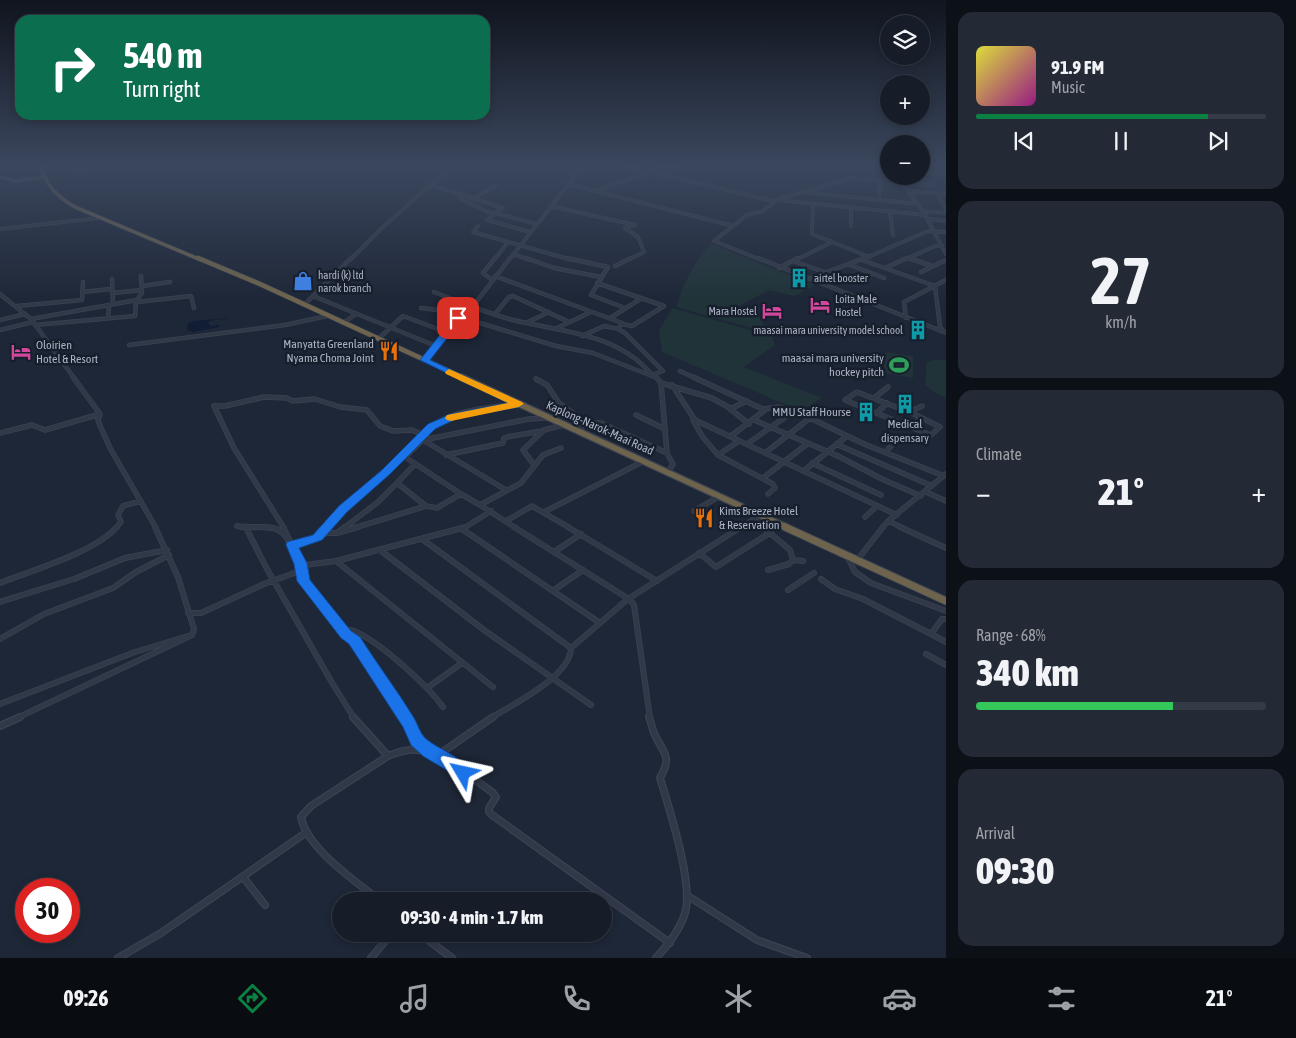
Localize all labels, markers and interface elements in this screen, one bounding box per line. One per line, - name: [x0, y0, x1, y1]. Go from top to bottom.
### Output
- map controls: [880, 15, 930, 185]
- button: layers: [880, 15, 930, 65]
- icon: right: [40, 35, 105, 100]
- text: 540 m: [123, 35, 202, 75]
- text: 91.9 FM: [1051, 56, 1104, 78]
- button: +: [880, 75, 930, 125]
- text: Turn right: [123, 76, 200, 102]
- text: Music: [1051, 78, 1085, 96]
- icon: previous: [1010, 127, 1038, 155]
- icon: pause: [1107, 127, 1135, 155]
- icon: next: [1204, 127, 1232, 155]
- button: −: [880, 135, 930, 185]
- text: 27: [1090, 243, 1152, 318]
- building icon: airtel booster: [788, 267, 810, 289]
- place label: hardi (k) ltd narok branch: [318, 269, 371, 294]
- shop icon: hardi (k) ltd narok branch: [292, 270, 314, 292]
- place label: airtel booster: [814, 272, 869, 284]
- place label: Loita Male Hostel: [835, 293, 877, 318]
- hotel icon: Loita Male Hostel: [809, 294, 831, 316]
- pin: [437, 297, 479, 339]
- hotel icon: Mara Hostel: [761, 300, 783, 322]
- icon: arrive: [444, 304, 472, 332]
- place label: Mara Hostel: [708, 305, 757, 317]
- text: km/h: [1105, 313, 1137, 331]
- building icon: maasai mara university model school: [907, 319, 929, 341]
- place label: maasai mara university model school: [753, 324, 903, 336]
- place label: Manyatta Greenland Nyama Choma Joint: [283, 337, 375, 365]
- place label: Oloirien Hotel & Resort: [36, 338, 99, 366]
- restaurant icon: Manyatta Greenland Nyama Choma Joint: [378, 340, 400, 362]
- hotel icon: Oloirien Hotel & Resort: [10, 341, 32, 363]
- place label: maasai mara university hockey pitch: [782, 351, 884, 379]
- sports icon: maasai mara university hockey pitch: [888, 354, 910, 376]
- building icon: Medical dispensary: [894, 393, 916, 415]
- street label: Kaplong-Narok-Maai Road: [544, 398, 656, 458]
- building icon: MMU Staff Hourse: [855, 401, 877, 423]
- place label: MMU Staff Hourse: [772, 405, 851, 419]
- place label: Medical dispensary: [881, 417, 929, 445]
- text: Climate: [976, 445, 1022, 463]
- text: 21°: [1098, 470, 1144, 513]
- text: −: [976, 476, 991, 508]
- text: +: [1251, 476, 1266, 508]
- place label: Kims Breeze Hotel & Reservation: [719, 504, 799, 532]
- restaurant icon: Kims Breeze Hotel & Reservation: [693, 507, 715, 529]
- text: Range · 68%: [976, 626, 1046, 644]
- text: 340 km: [976, 651, 1079, 694]
- position arrow: [436, 746, 488, 798]
- text: Arrival: [976, 824, 1015, 842]
- text: 09:30: [976, 849, 1054, 892]
- speed limit sign: 30: [15, 878, 80, 943]
- text: 09:30 · 4 min · 1.7 km: [401, 906, 543, 928]
- icon: directions: [235, 981, 270, 1016]
- icon: music: [397, 981, 432, 1016]
- icon: phone: [559, 981, 594, 1016]
- icon: climate: [721, 981, 756, 1016]
- icon: car: [882, 981, 917, 1016]
- icon: filters: [1044, 981, 1079, 1016]
- text: 09:26: [63, 985, 109, 1011]
- text: 21°: [1206, 985, 1233, 1011]

